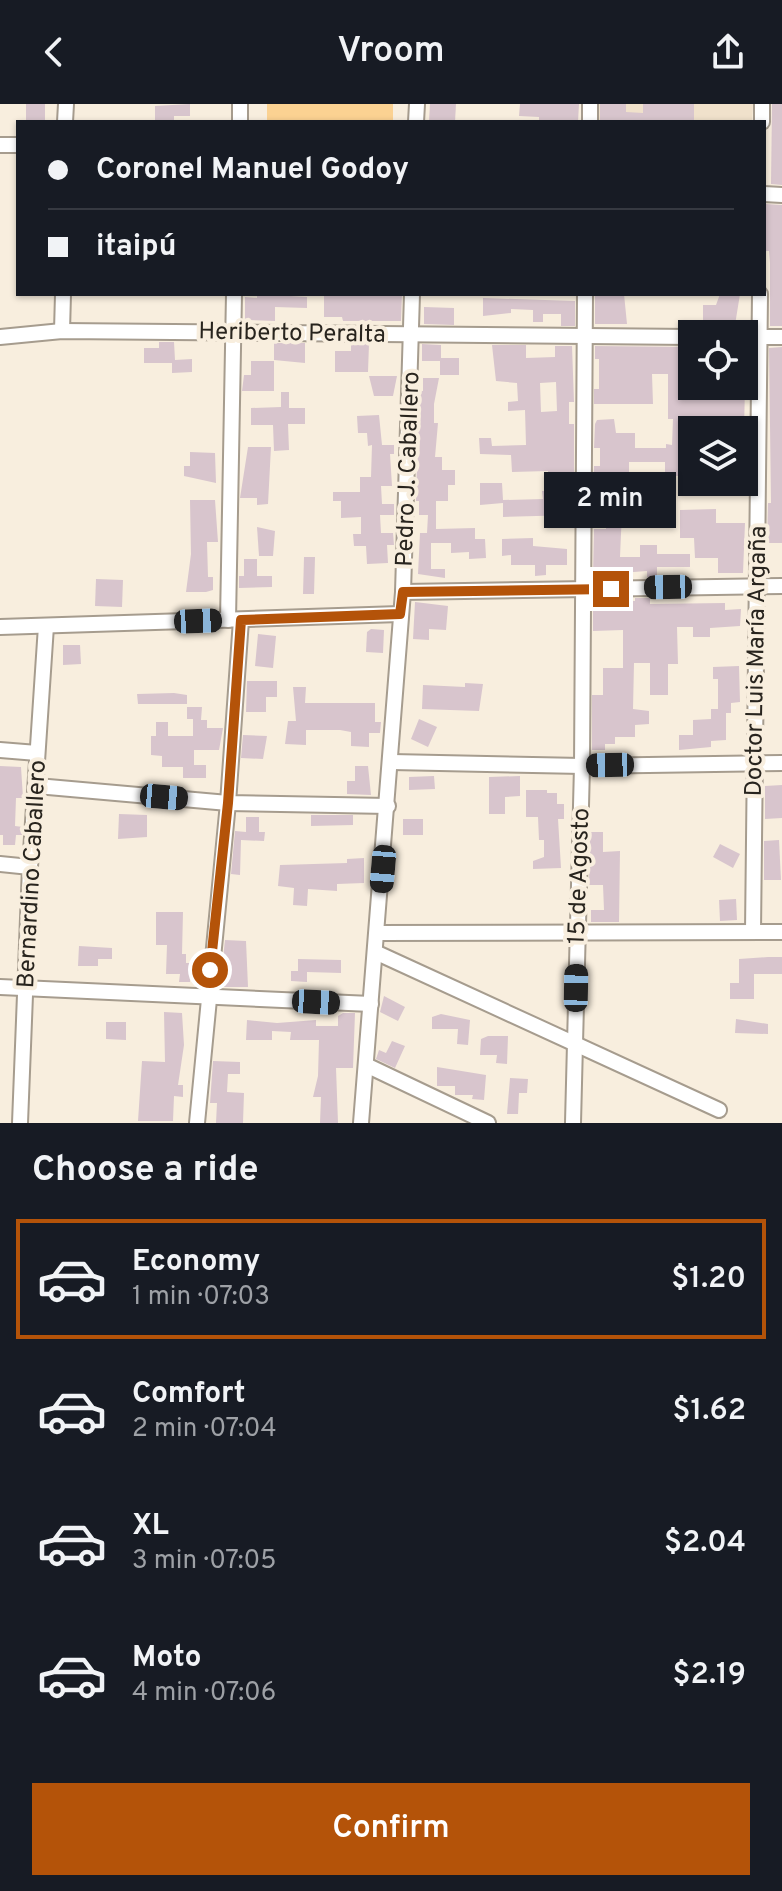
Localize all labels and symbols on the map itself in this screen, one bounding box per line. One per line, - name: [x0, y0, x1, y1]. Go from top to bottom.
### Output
- street label: Heriberto Peralta: [198, 317, 386, 351]
- street label: Pedro J. Caballero: [391, 371, 427, 567]
- callout: 2 min: [545, 473, 677, 529]
- street label: Doctor Luis María Argaña: [740, 525, 774, 797]
- route end: [593, 571, 629, 607]
- car: [644, 575, 692, 599]
- car: [174, 608, 222, 634]
- car: [586, 753, 634, 777]
- street label: Bernardino Caballero: [12, 759, 54, 989]
- car: [139, 783, 189, 811]
- street label: 15 de Agosto: [563, 807, 597, 945]
- car: [369, 844, 397, 894]
- route start: [192, 952, 228, 988]
- car: [564, 964, 588, 1012]
- car: [291, 989, 341, 1015]

